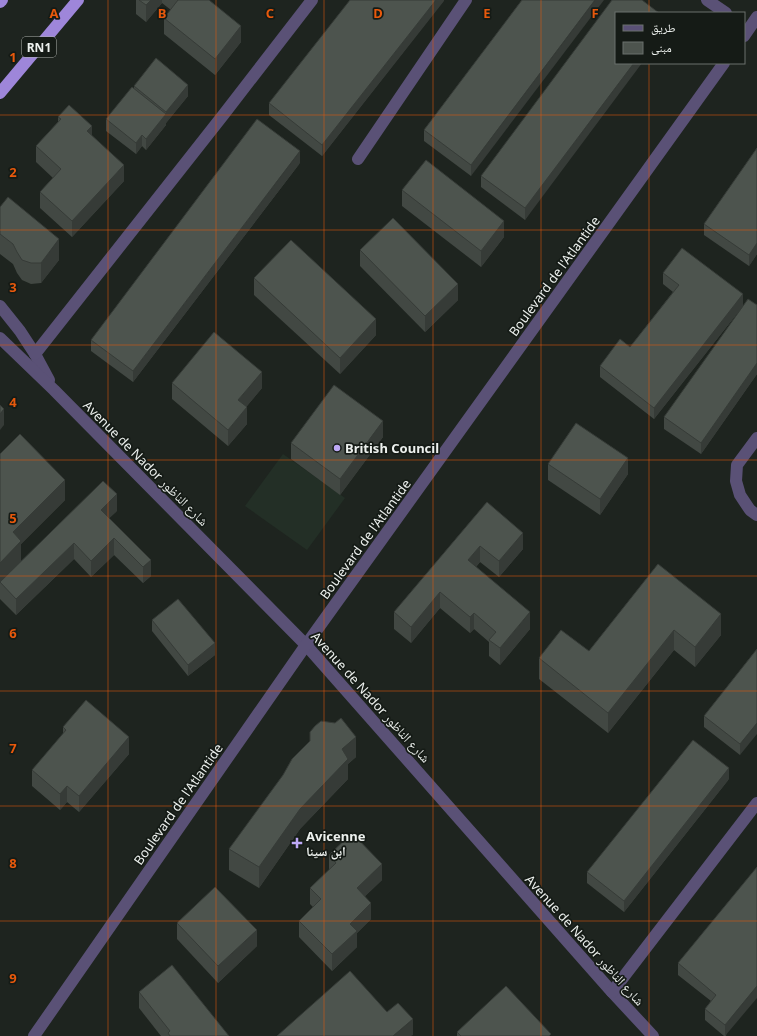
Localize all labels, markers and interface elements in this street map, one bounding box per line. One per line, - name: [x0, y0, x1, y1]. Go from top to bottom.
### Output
- text: A: [50, 4, 59, 22]
- text: B: [158, 4, 166, 22]
- text: C: [266, 4, 274, 22]
- text: D: [373, 4, 383, 22]
- text: E: [483, 4, 491, 22]
- text: F: [591, 4, 599, 22]
- legend: [615, 12, 745, 64]
- text: طريق: [651, 19, 676, 36]
- road number: RN1: [22, 37, 56, 57]
- text: مبنى: [651, 39, 672, 56]
- text: 1: [9, 48, 17, 66]
- text: 2: [9, 163, 17, 181]
- street label: Boulevard de l'Atlantide: [504, 212, 604, 340]
- text: 3: [9, 278, 17, 296]
- text: 4: [9, 393, 17, 411]
- street label: Avenue de Nador شارع الناظور: [79, 396, 213, 530]
- place label: British Council: [345, 439, 439, 457]
- marker: British Council: [332, 443, 342, 453]
- street label: Boulevard de l'Atlantide: [315, 475, 415, 603]
- text: 5: [9, 509, 17, 527]
- text: 6: [9, 624, 17, 642]
- street label: Avenue de Nador شارع الناظور: [307, 628, 435, 767]
- text: 7: [9, 739, 17, 757]
- street label: Boulevard de l'Atlantide: [129, 740, 227, 868]
- place label: Avicenne ابن سينا: [306, 827, 366, 860]
- marker: Avicenne ابن سينا: [291, 837, 303, 849]
- text: 8: [9, 854, 17, 872]
- street label: Avenue de Nador شارع الناظور: [521, 871, 649, 1010]
- text: 9: [9, 969, 17, 987]

